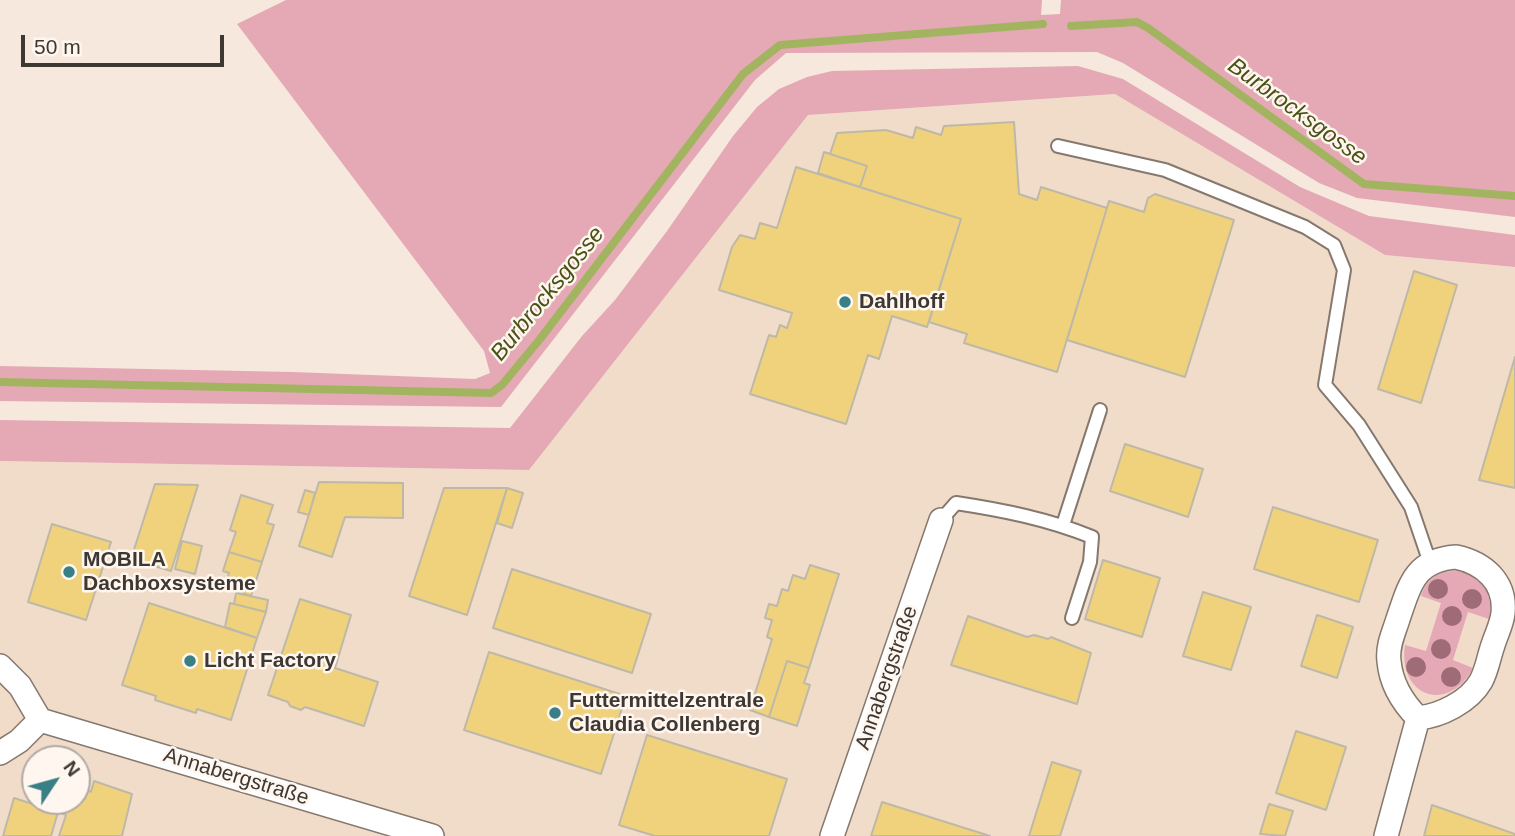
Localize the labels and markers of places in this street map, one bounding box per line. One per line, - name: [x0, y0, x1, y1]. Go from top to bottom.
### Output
- place label: Dahlhoff: [859, 289, 944, 315]
- marker: Dahlhoff: [837, 294, 853, 310]
- place label: MOBILA Dachboxsysteme: [83, 547, 256, 597]
- marker: MOBILA Dachboxsysteme: [61, 564, 77, 580]
- place label: Licht Factory: [204, 648, 336, 674]
- marker: Licht Factory: [182, 653, 198, 669]
- place label: Futtermittelzentrale Claudia Collenberg: [569, 688, 764, 738]
- marker: Futtermittelzentrale Claudia Collenberg: [547, 705, 563, 721]

